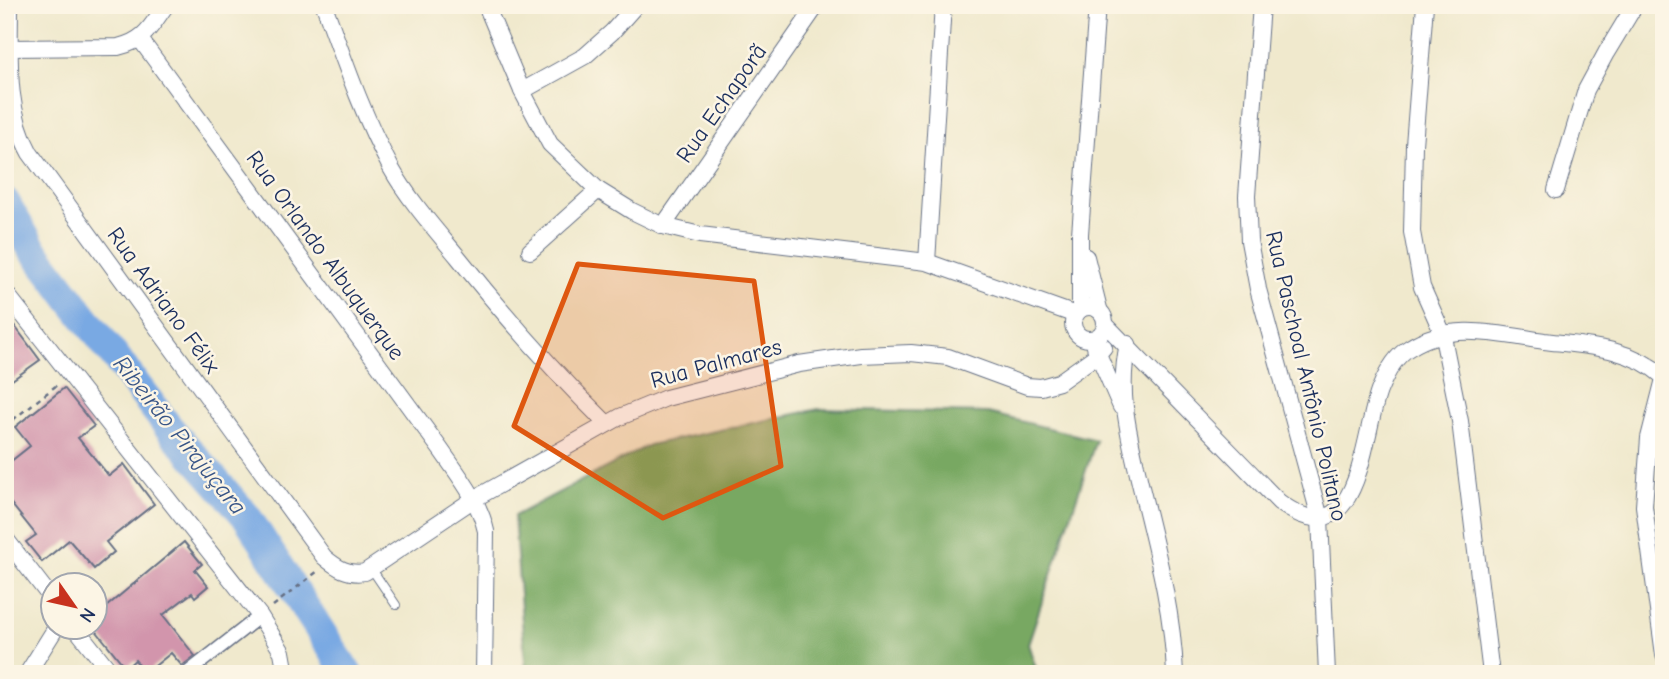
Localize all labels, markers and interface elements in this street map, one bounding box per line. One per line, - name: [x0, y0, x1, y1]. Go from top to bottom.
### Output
- street label: Rua Echaporã: [671, 39, 772, 168]
- street label: Rua Orlando Albuquerque: [241, 145, 411, 365]
- street label: Rua Adriano Félix: [102, 222, 226, 379]
- street label: Rua Paschoal Antônio Politano: [1260, 228, 1353, 524]
- street label: Rua Palmares: [648, 333, 785, 394]
- water label: Ribeirão Pirajuçara: [108, 350, 252, 520]
- north arrow: [38, 570, 108, 640]
- text: N: [75, 604, 100, 626]

